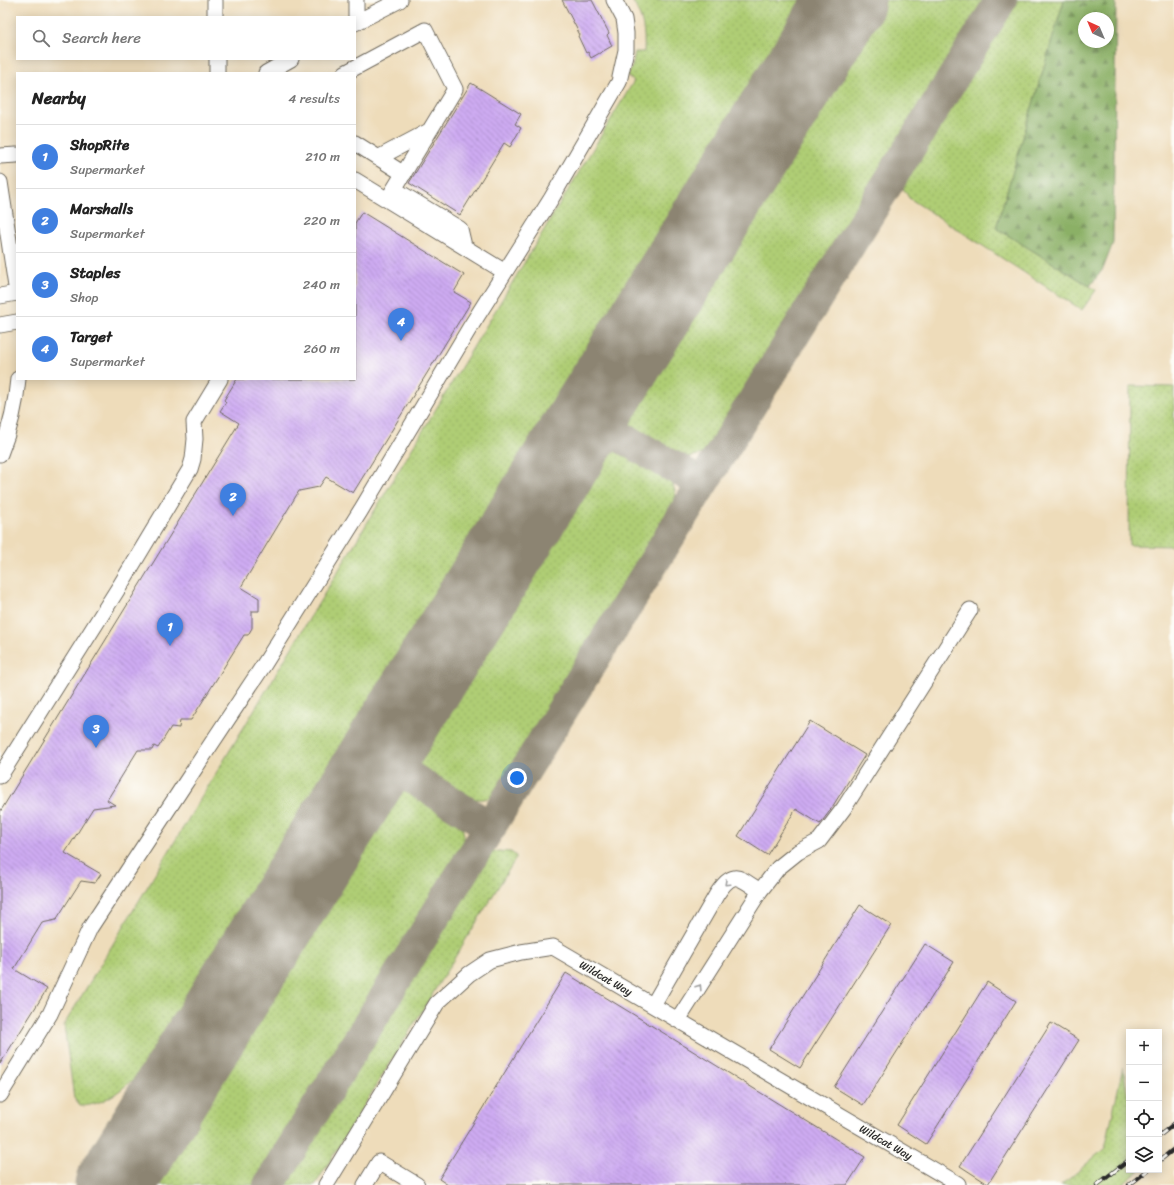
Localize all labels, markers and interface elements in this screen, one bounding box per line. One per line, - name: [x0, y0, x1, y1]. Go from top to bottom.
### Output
- north arrow: [1078, 12, 1114, 48]
- search box: [16, 16, 356, 60]
- text: Search here: [62, 25, 141, 51]
- icon: search: [30, 27, 52, 49]
- text: Nearby: [32, 83, 86, 113]
- text: 4 results: [288, 87, 340, 110]
- text: ShopRite: [70, 132, 129, 158]
- text: 1: [42, 145, 48, 168]
- text: 210 m: [305, 145, 340, 168]
- text: Supermarket: [70, 158, 145, 181]
- text: Marshalls: [70, 196, 133, 222]
- text: 2: [41, 209, 49, 232]
- text: 220 m: [303, 209, 340, 232]
- text: Supermarket: [70, 222, 145, 245]
- text: Staples: [70, 260, 120, 286]
- text: 3: [41, 273, 49, 296]
- text: 240 m: [303, 273, 340, 296]
- text: Shop: [70, 286, 98, 309]
- pin: 4: [388, 308, 414, 341]
- text: Target: [70, 324, 112, 350]
- text: 4: [41, 337, 49, 360]
- text: 260 m: [304, 337, 340, 360]
- text: Supermarket: [70, 350, 145, 373]
- pin: 2: [220, 483, 246, 516]
- pin: 1: [157, 613, 183, 646]
- pin: 3: [83, 715, 109, 748]
- your location: [507, 768, 527, 788]
- one-way arrow: [724, 878, 732, 885]
- street label: Wildcat Way: [576, 955, 636, 1002]
- one-way arrow: [694, 984, 702, 991]
- map controls: [1126, 1029, 1162, 1173]
- button: +: [1126, 1029, 1162, 1065]
- button: −: [1126, 1065, 1162, 1101]
- button: locate: [1126, 1101, 1162, 1137]
- street label: Wildcat Way: [856, 1119, 916, 1166]
- button: layers: [1126, 1137, 1162, 1173]

